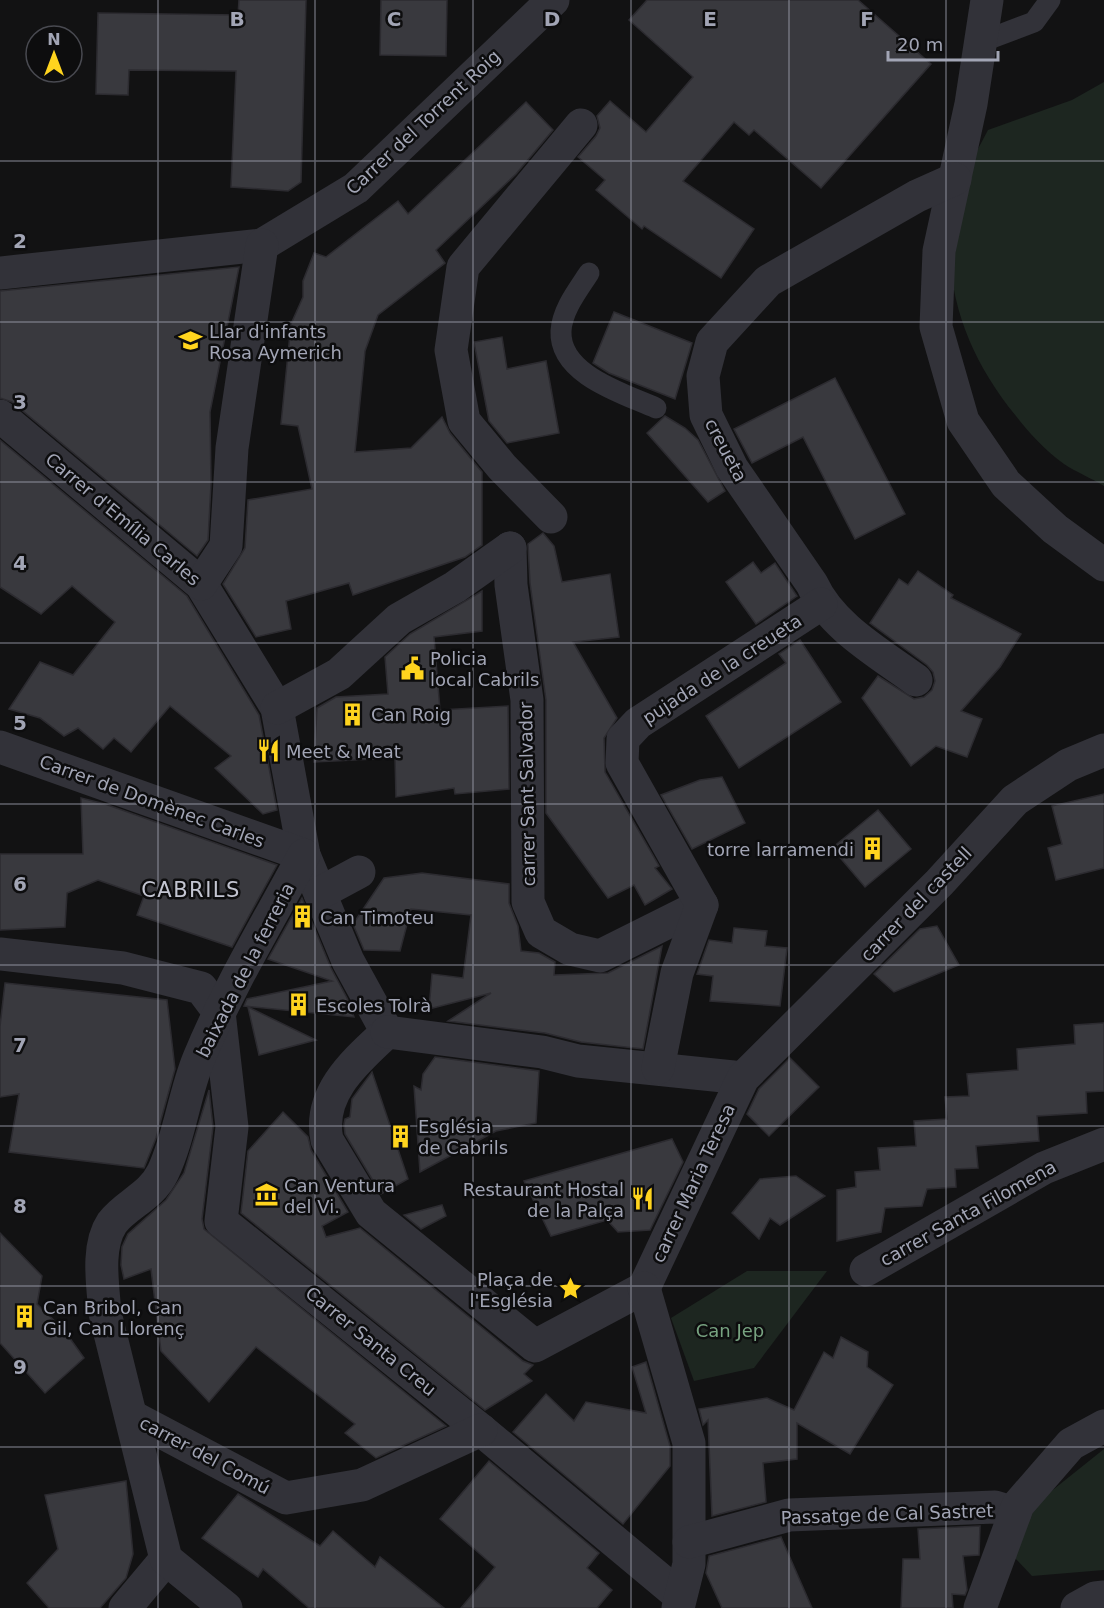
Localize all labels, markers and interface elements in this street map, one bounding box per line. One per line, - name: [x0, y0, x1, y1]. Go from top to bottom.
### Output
- text: B: [229, 7, 245, 31]
- text: C: [387, 7, 401, 31]
- text: D: [544, 7, 560, 31]
- text: E: [703, 7, 717, 31]
- text: F: [860, 7, 874, 31]
- north arrow: [24, 24, 84, 84]
- scale bar: [888, 24, 998, 62]
- text: N: [47, 30, 61, 49]
- text: 20 m: [897, 34, 943, 55]
- street label: Carrer del Torrent Roig: [342, 45, 504, 199]
- text: 2: [13, 229, 27, 253]
- place label: Llar d'infants Rosa Aymerich: [209, 321, 342, 363]
- school or university icon: Llar d'infants Rosa Aymerich: [178, 328, 204, 354]
- text: 3: [13, 390, 27, 414]
- street label: creueta: [701, 415, 751, 485]
- street label: Carrer d'Emília Carles: [41, 448, 205, 590]
- text: 4: [13, 551, 27, 575]
- street label: pujada de la creueta: [638, 610, 806, 728]
- place label: Policia local Cabrils: [430, 648, 539, 690]
- public building icon: Policia local Cabrils: [399, 655, 425, 681]
- building icon: Can Roig: [340, 701, 366, 727]
- street label: carrer Sant Salvador: [515, 701, 539, 887]
- place label: Can Roig: [371, 704, 451, 725]
- text: 5: [13, 711, 27, 735]
- restaurant icon: Meet & Meat: [255, 738, 281, 764]
- place label: Meet & Meat: [286, 741, 401, 762]
- street label: Carrer de Domènec Carles: [37, 750, 267, 852]
- building icon: torre larramendi: [859, 836, 885, 862]
- place label: torre larramendi: [707, 839, 854, 860]
- street label: carrer del castell: [856, 842, 976, 966]
- text: 6: [13, 872, 27, 896]
- district label: CABRILS: [141, 878, 241, 902]
- street label: baixada de la ferreria: [192, 879, 298, 1061]
- building icon: Can Timoteu: [289, 904, 315, 930]
- place label: Can Timoteu: [320, 907, 434, 928]
- building icon: Escoles Tolrà: [285, 992, 311, 1018]
- place label: Escoles Tolrà: [316, 995, 431, 1016]
- text: 7: [13, 1033, 27, 1057]
- street label: carrer Maria Teresa: [647, 1100, 739, 1266]
- place label: Església de Cabrils: [418, 1116, 508, 1158]
- building icon: Església de Cabrils: [387, 1123, 413, 1149]
- street label: carrer Santa Filomena: [876, 1156, 1060, 1270]
- place label: Can Ventura del Vi.: [284, 1175, 395, 1217]
- place label: Restaurant Hostal de la Palça: [463, 1179, 624, 1221]
- museum icon: Can Ventura del Vi.: [253, 1182, 279, 1208]
- restaurant icon: Restaurant Hostal de la Palça: [629, 1186, 655, 1212]
- text: 8: [13, 1194, 27, 1218]
- place label: Plaça de l'Església: [469, 1269, 553, 1311]
- place icon: Plaça de l'Església: [558, 1276, 584, 1302]
- street label: Carrer Santa Creu: [302, 1282, 440, 1400]
- place label: Can Bribol, Can Gil, Can Llorenç: [43, 1297, 185, 1339]
- building icon: Can Bribol, Can Gil, Can Llorenç: [12, 1304, 38, 1330]
- park label: Can Jep: [696, 1320, 764, 1341]
- text: 9: [13, 1355, 27, 1379]
- street label: carrer del Comú: [136, 1412, 274, 1498]
- street label: Passatge de Cal Sastret: [780, 1500, 994, 1528]

